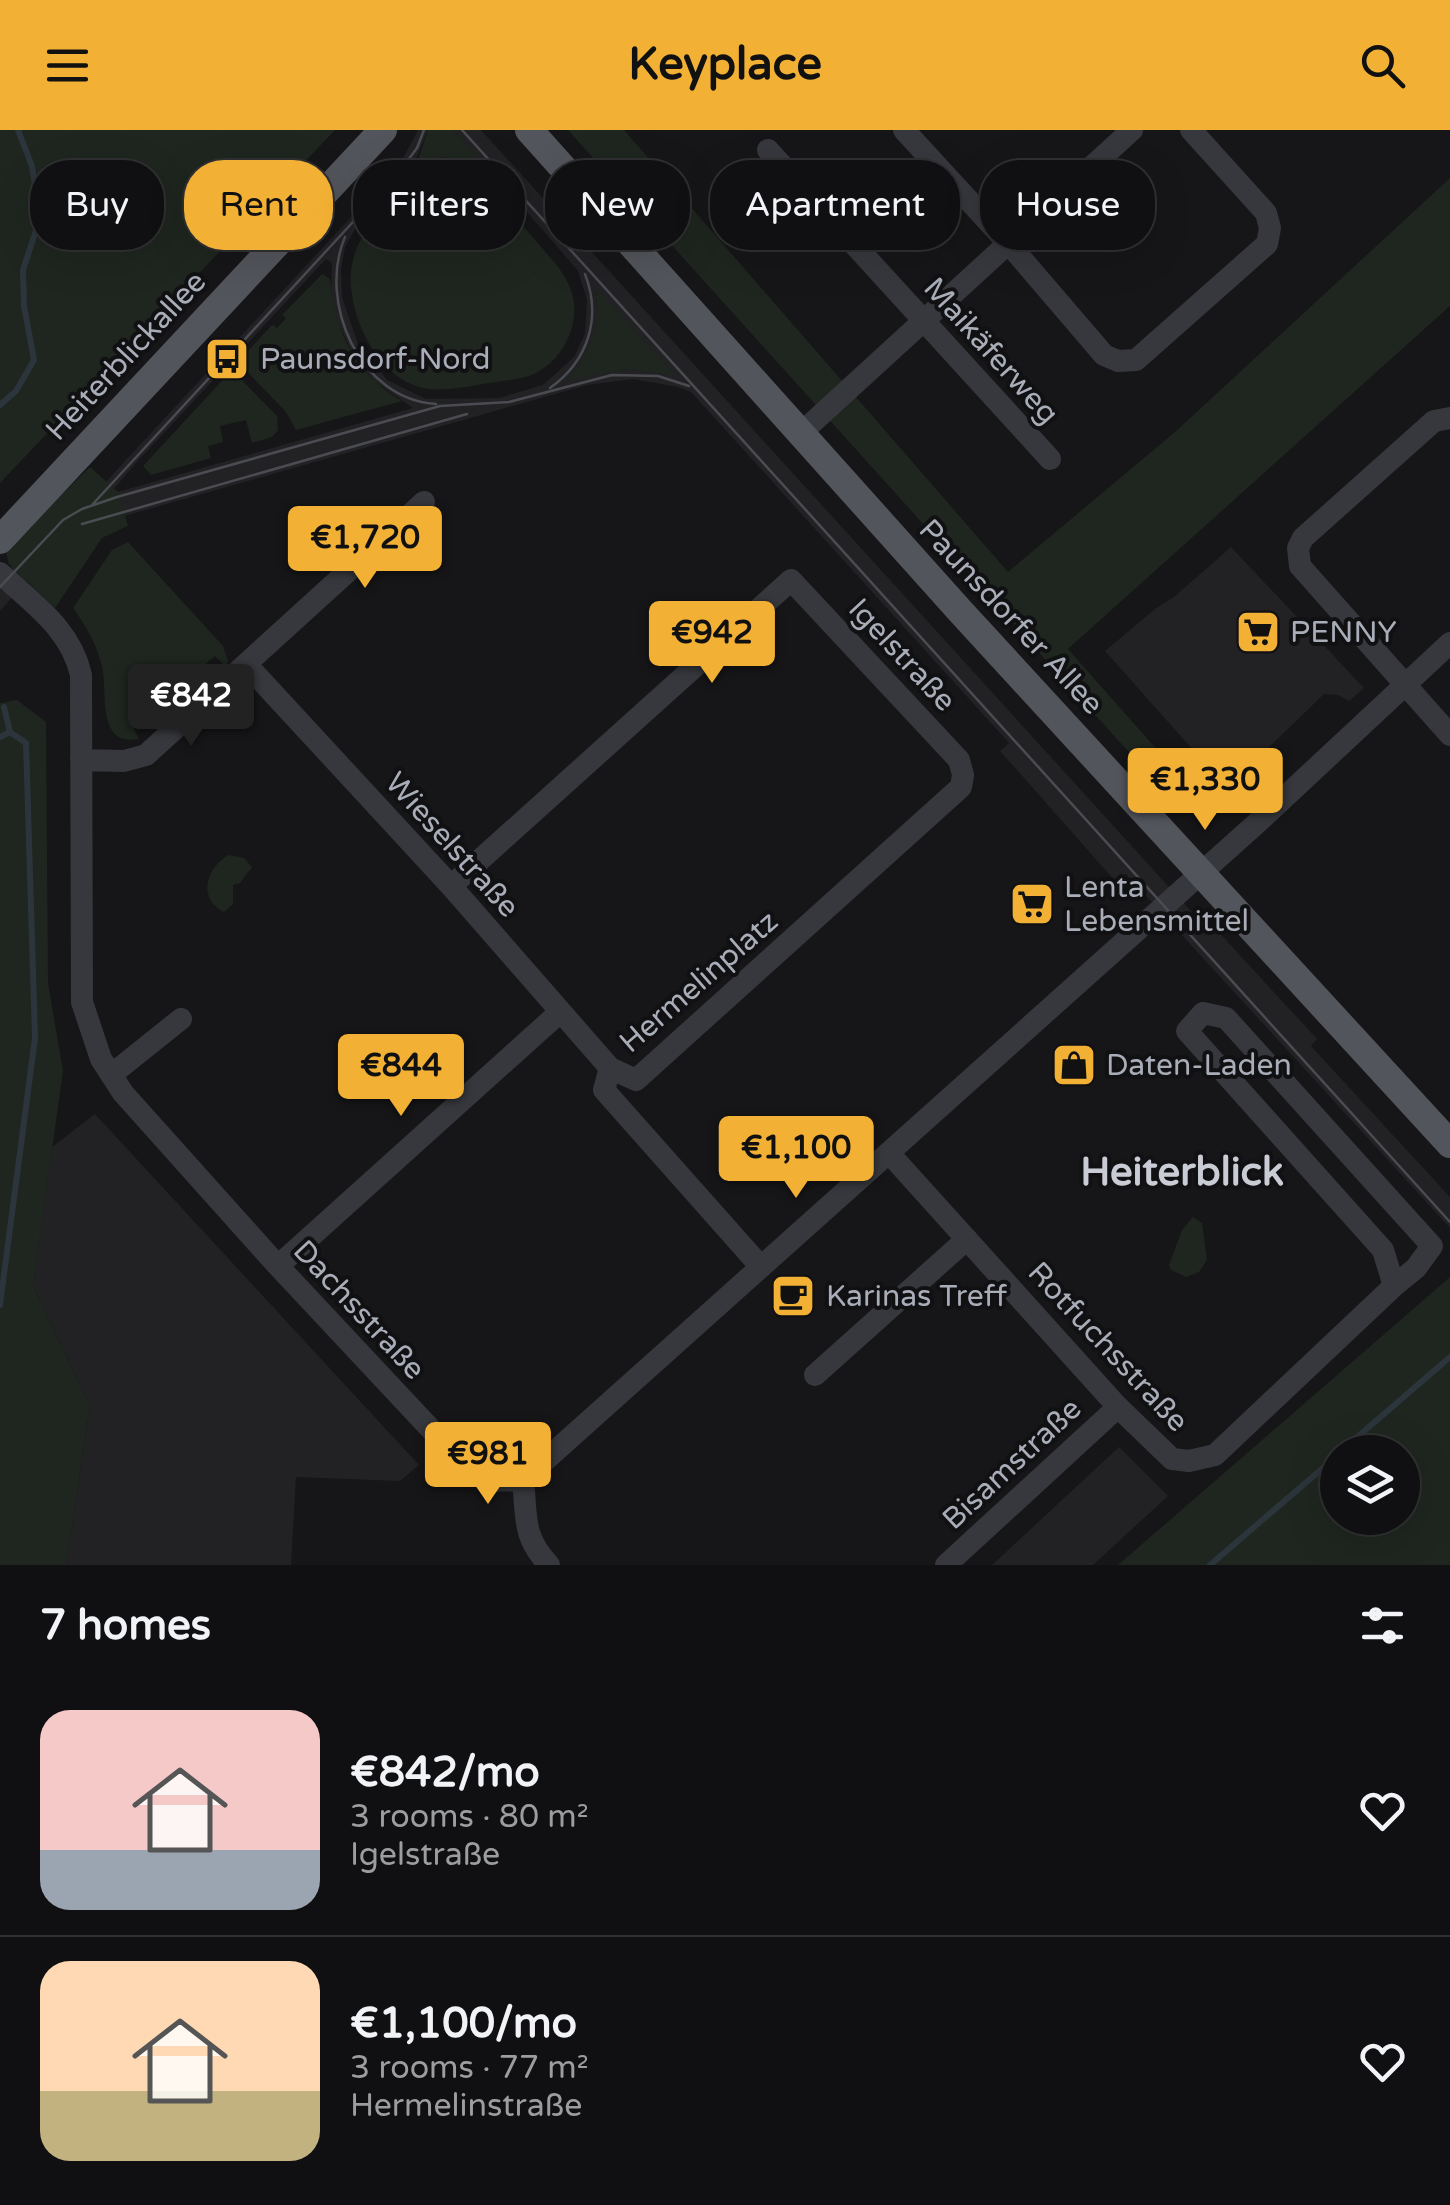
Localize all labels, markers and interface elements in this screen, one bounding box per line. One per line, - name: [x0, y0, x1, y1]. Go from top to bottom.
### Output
- icon: menu: [40, 38, 95, 93]
- text: Keyplace: [628, 38, 822, 92]
- icon: search: [1355, 38, 1410, 93]
- chip: Buy: [30, 160, 164, 250]
- chip: Rent: [184, 160, 333, 250]
- chip: Filters: [353, 160, 525, 250]
- chip: New: [545, 160, 690, 250]
- chip: Apartment: [710, 160, 960, 250]
- chip: House: [980, 160, 1155, 250]
- street label: Heiterblickallee: [38, 264, 214, 448]
- street label: Maikäferweg: [916, 270, 1066, 432]
- bus stop icon: Paunsdorf-Nord: [204, 336, 250, 382]
- place label: Paunsdorf-Nord: [260, 341, 490, 378]
- pin: €1,720: [284, 506, 446, 591]
- street label: Paunsdorfer Allee: [911, 512, 1111, 722]
- text: €1,720: [310, 519, 420, 557]
- street label: Igelstraße: [840, 591, 964, 719]
- pin: €942: [653, 601, 771, 686]
- supermarket icon: PENNY: [1235, 609, 1281, 655]
- text: €942: [671, 614, 753, 652]
- place label: PENNY: [1290, 614, 1397, 651]
- pin: €842: [132, 664, 250, 749]
- text: €842: [150, 677, 232, 715]
- pin: €1,330: [1124, 748, 1286, 833]
- text: €1,330: [1150, 761, 1260, 799]
- street label: Wieselstraße: [377, 765, 527, 925]
- place label: Lenta Lebensmittel: [1064, 869, 1249, 940]
- supermarket icon: Lenta Lebensmittel: [1009, 881, 1055, 927]
- street label: Hermelinplatz: [612, 903, 786, 1061]
- pin: €844: [342, 1034, 460, 1119]
- shop icon: Daten-Laden: [1051, 1042, 1097, 1088]
- text: €844: [360, 1047, 442, 1085]
- place label: Daten-Laden: [1106, 1047, 1292, 1084]
- pin: €1,100: [715, 1116, 877, 1201]
- text: €1,100: [741, 1129, 851, 1167]
- district label: Heiterblick: [1080, 1148, 1284, 1196]
- street label: Dachsstraße: [285, 1233, 433, 1387]
- street label: Rotfuchsstraße: [1020, 1254, 1196, 1440]
- cafe icon: Karinas Treff: [770, 1273, 816, 1319]
- place label: Karinas Treff: [826, 1278, 1008, 1315]
- street label: Bisamstraße: [935, 1390, 1089, 1538]
- pin: €981: [429, 1422, 547, 1507]
- text: €981: [447, 1435, 529, 1473]
- map controls: [1320, 1435, 1420, 1535]
- button: layers: [1320, 1435, 1420, 1535]
- icon: filters: [1355, 1598, 1410, 1653]
- text: 7 homes: [40, 1600, 211, 1651]
- text: €842/mo: [350, 1747, 540, 1798]
- icon: home: [120, 1750, 240, 1870]
- icon: heart: [1355, 1783, 1410, 1838]
- text: 3 rooms · 80 m²: [350, 1798, 589, 1836]
- text: Igelstraße: [350, 1836, 500, 1874]
- text: €1,100/mo: [350, 1998, 577, 2049]
- icon: home: [120, 2001, 240, 2121]
- icon: heart: [1355, 2034, 1410, 2089]
- text: 3 rooms · 77 m²: [350, 2049, 589, 2087]
- text: Hermelinstraße: [350, 2087, 582, 2125]

